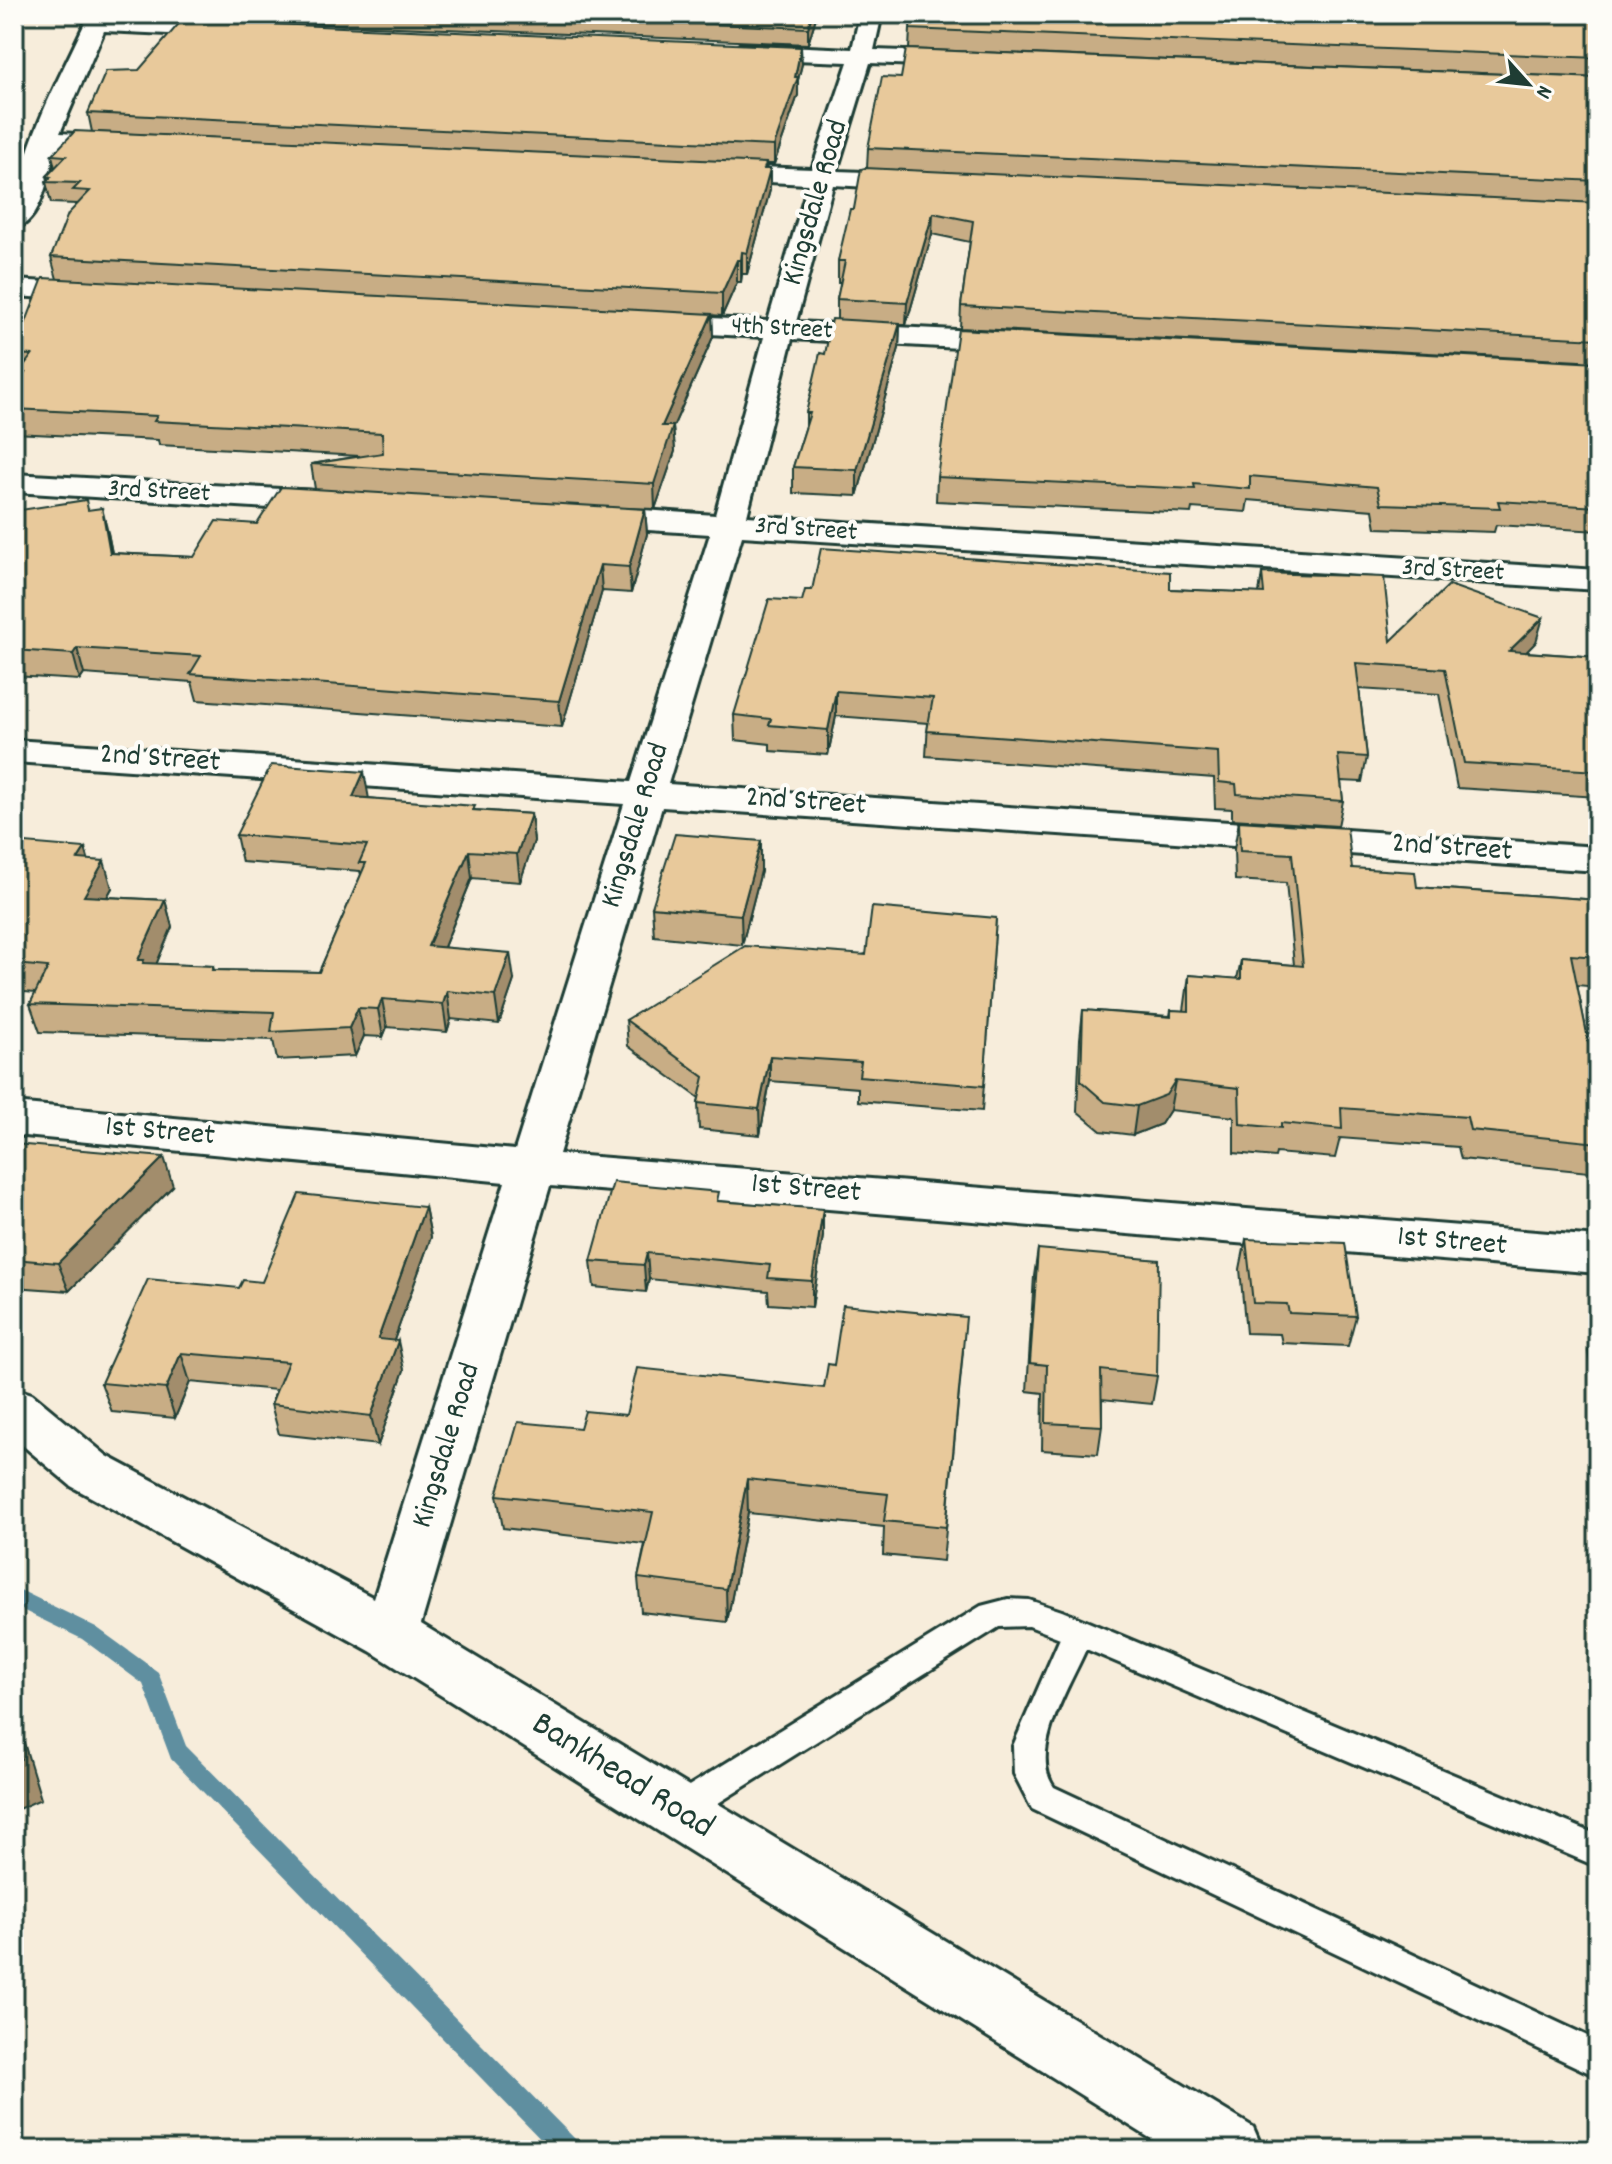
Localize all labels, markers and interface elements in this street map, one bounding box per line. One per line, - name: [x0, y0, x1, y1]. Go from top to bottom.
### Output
- north arrow: [1488, 44, 1568, 124]
- text: N: [1526, 80, 1559, 103]
- street label: Kingsdale Road: [773, 115, 861, 291]
- street label: 4th Street: [730, 308, 834, 350]
- street label: 3rd Street: [107, 471, 212, 513]
- street label: 3rd Street: [754, 508, 859, 552]
- street label: 3rd Street: [1401, 550, 1506, 592]
- street label: 2nd Street: [98, 734, 222, 786]
- street label: Kingsdale Road: [592, 738, 682, 914]
- street label: 2nd Street: [744, 777, 868, 829]
- street label: 2nd Street: [1390, 823, 1514, 875]
- street label: 1st Street: [103, 1107, 217, 1159]
- street label: 1st Street: [749, 1164, 863, 1216]
- street label: 1st Street: [1395, 1217, 1509, 1269]
- street label: Kingsdale Road: [403, 1358, 493, 1534]
- street label: Bankhead Road: [520, 1700, 724, 1854]

